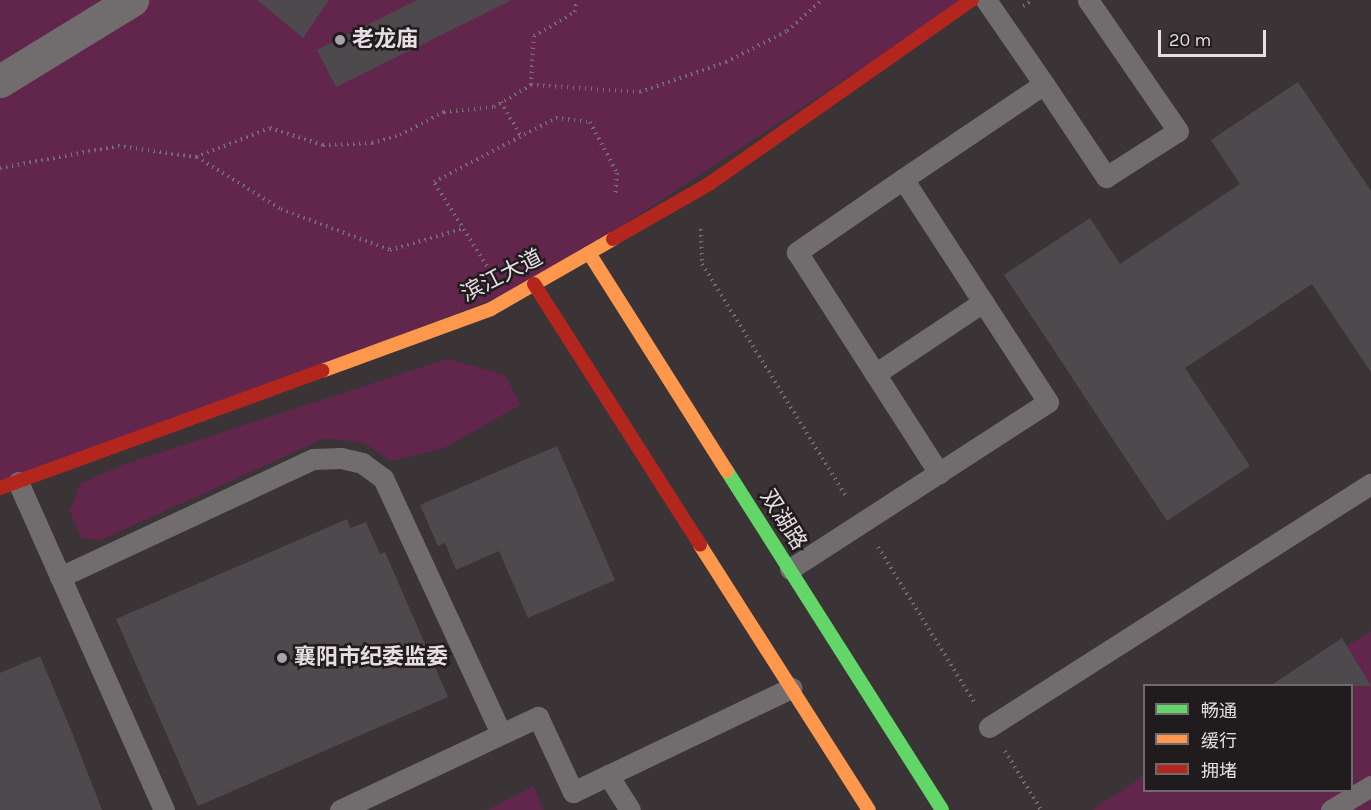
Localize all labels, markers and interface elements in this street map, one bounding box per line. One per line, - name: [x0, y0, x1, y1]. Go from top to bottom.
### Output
- scale bar: [1161, 18, 1269, 56]
- place label: 老龙庙: [352, 27, 418, 53]
- text: 20 m: [1169, 29, 1211, 51]
- marker: 老龙庙: [333, 33, 347, 47]
- street label: 滨江大道: [457, 244, 547, 308]
- street label: 双湖路: [754, 485, 812, 555]
- place label: 襄阳市纪委监委: [294, 645, 448, 671]
- marker: 襄阳市纪委监委: [275, 651, 289, 665]
- legend: [1143, 684, 1353, 792]
- text: 畅通: [1201, 700, 1237, 722]
- text: 缓行: [1201, 730, 1237, 752]
- text: 拥堵: [1201, 760, 1237, 782]

